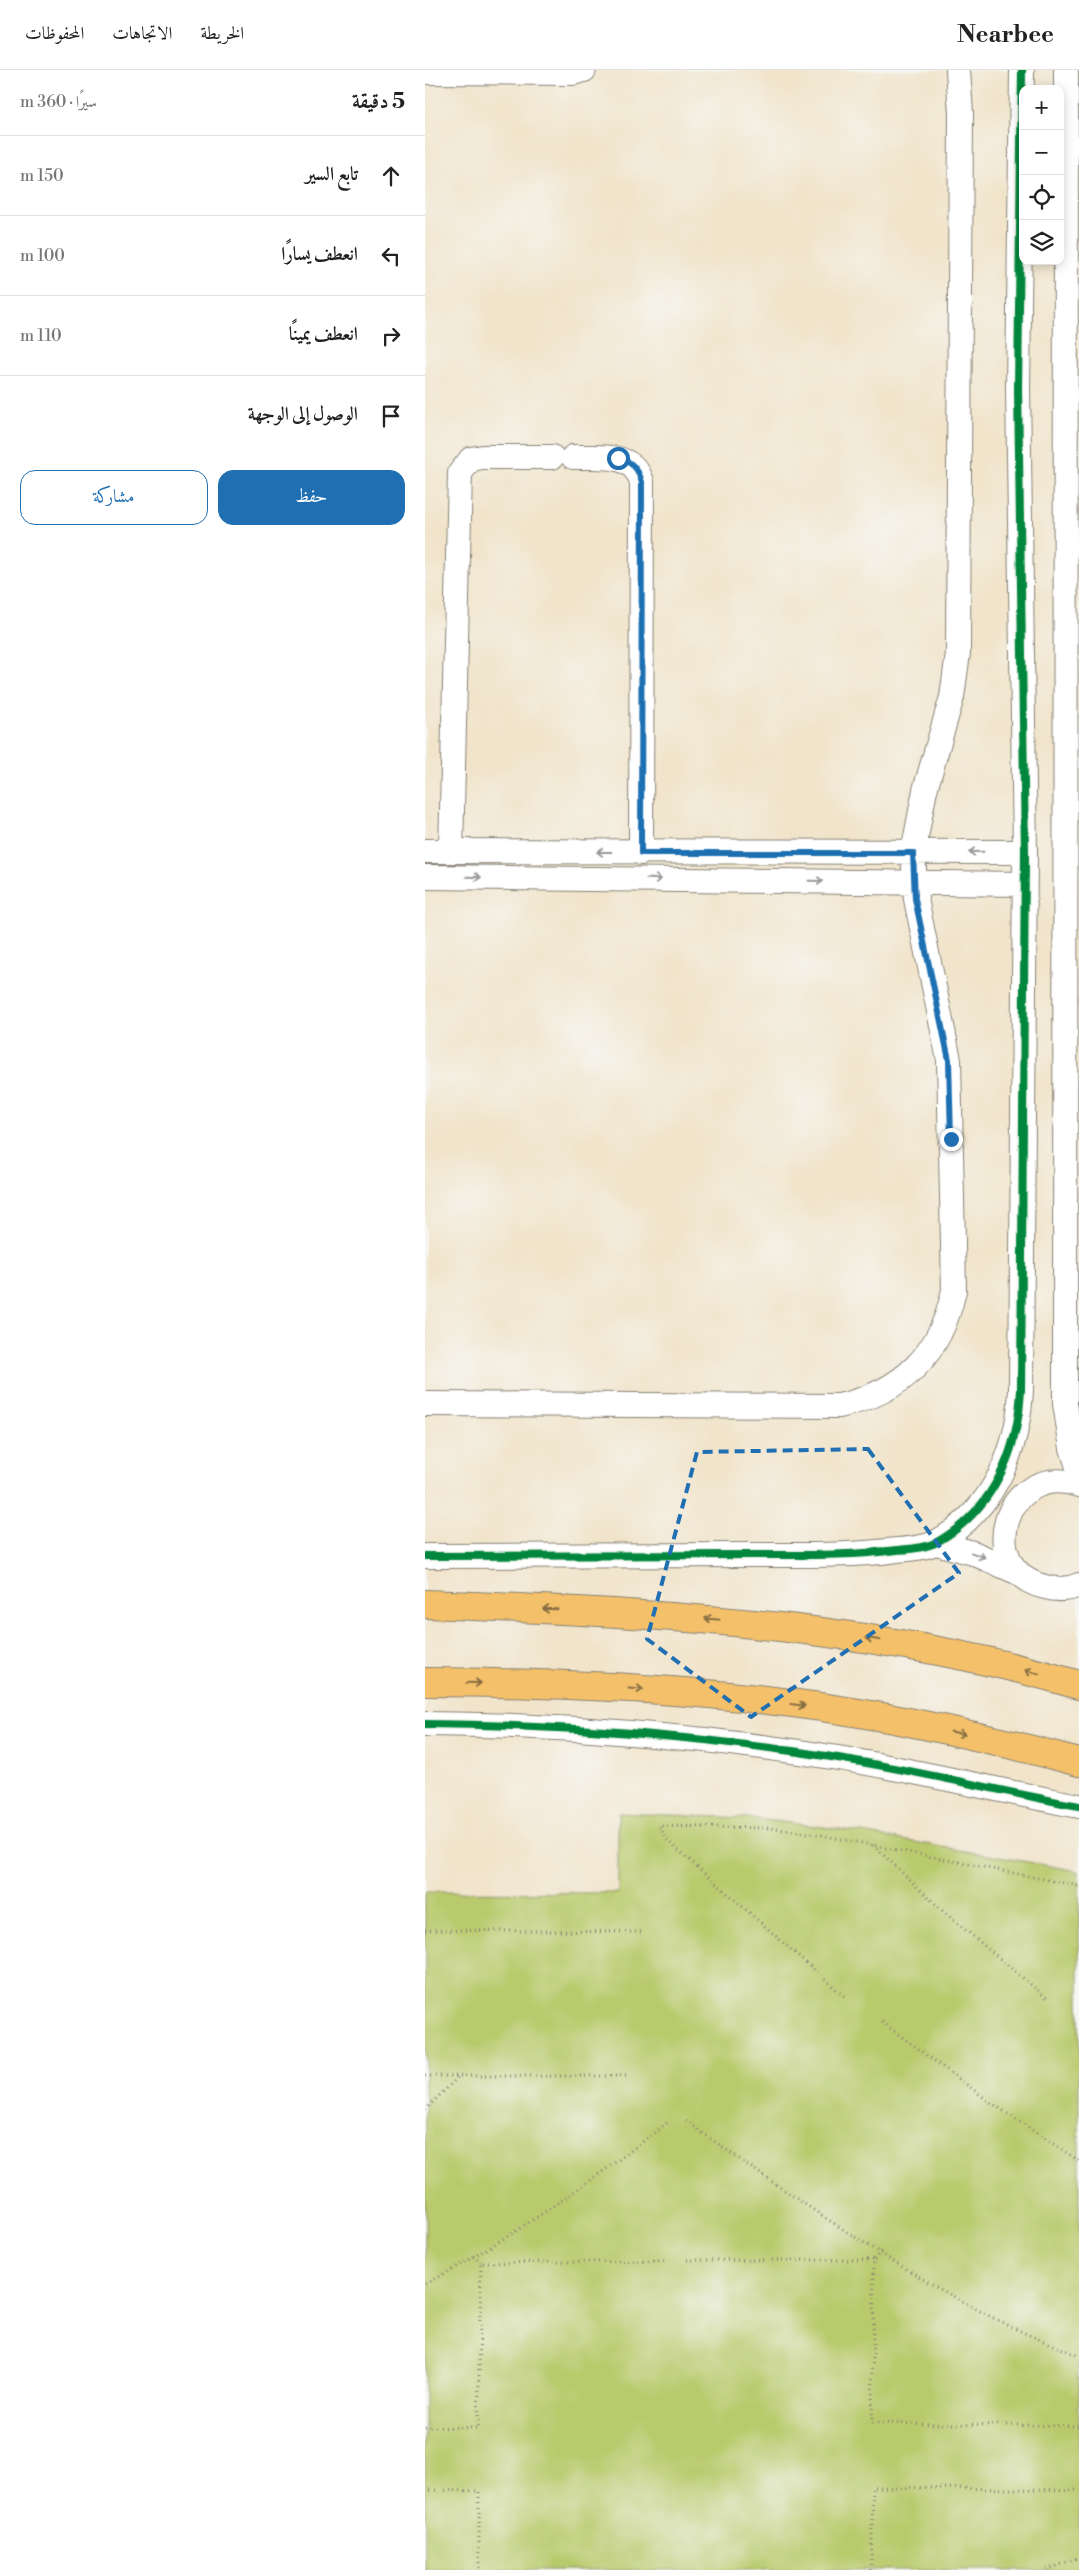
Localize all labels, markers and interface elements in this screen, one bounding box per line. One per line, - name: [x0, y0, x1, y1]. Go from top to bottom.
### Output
- text: Nearbee: [957, 20, 1054, 50]
- text: المحفوظات: [25, 22, 84, 45]
- text: الاتجاهات: [112, 22, 172, 45]
- text: الخريطة: [200, 22, 244, 45]
- map controls: [1019, 85, 1064, 265]
- button: +: [1019, 85, 1064, 130]
- text: 5 دقيقة: [352, 89, 405, 115]
- text: سيرًا · 360 m: [20, 92, 97, 112]
- button: −: [1019, 130, 1064, 175]
- text: تابع السير: [305, 162, 358, 186]
- icon: ahead: [377, 162, 405, 190]
- text: 150 m: [20, 166, 64, 186]
- button: locate: [1019, 175, 1064, 220]
- button: layers: [1019, 220, 1064, 265]
- text: انعطف يسارًا: [281, 242, 358, 266]
- icon: left: [377, 242, 405, 270]
- text: 100 m: [20, 246, 65, 266]
- text: انعطف يمينًا: [289, 322, 358, 346]
- icon: right: [377, 322, 405, 350]
- text: 110 m: [20, 326, 62, 346]
- text: الوصول إلى الوجهة: [248, 402, 358, 426]
- icon: arrive: [377, 402, 405, 430]
- route start: [607, 447, 630, 470]
- button: مشاركة: [20, 470, 208, 525]
- button: حفظ: [218, 470, 405, 525]
- one-way arrow: [596, 847, 612, 857]
- one-way arrow: [968, 847, 984, 857]
- one-way arrow: [465, 872, 481, 882]
- one-way arrow: [645, 874, 661, 884]
- one-way arrow: [808, 876, 824, 886]
- route end: [940, 1128, 963, 1151]
- one-way arrow: [970, 1551, 986, 1560]
- one-way arrow: [542, 1604, 558, 1613]
- one-way arrow: [704, 1614, 720, 1624]
- one-way arrow: [865, 1634, 881, 1644]
- one-way arrow: [1024, 1667, 1040, 1676]
- one-way arrow: [465, 1678, 481, 1687]
- one-way arrow: [628, 1684, 644, 1693]
- one-way arrow: [789, 1700, 805, 1710]
- one-way arrow: [949, 1729, 965, 1738]

